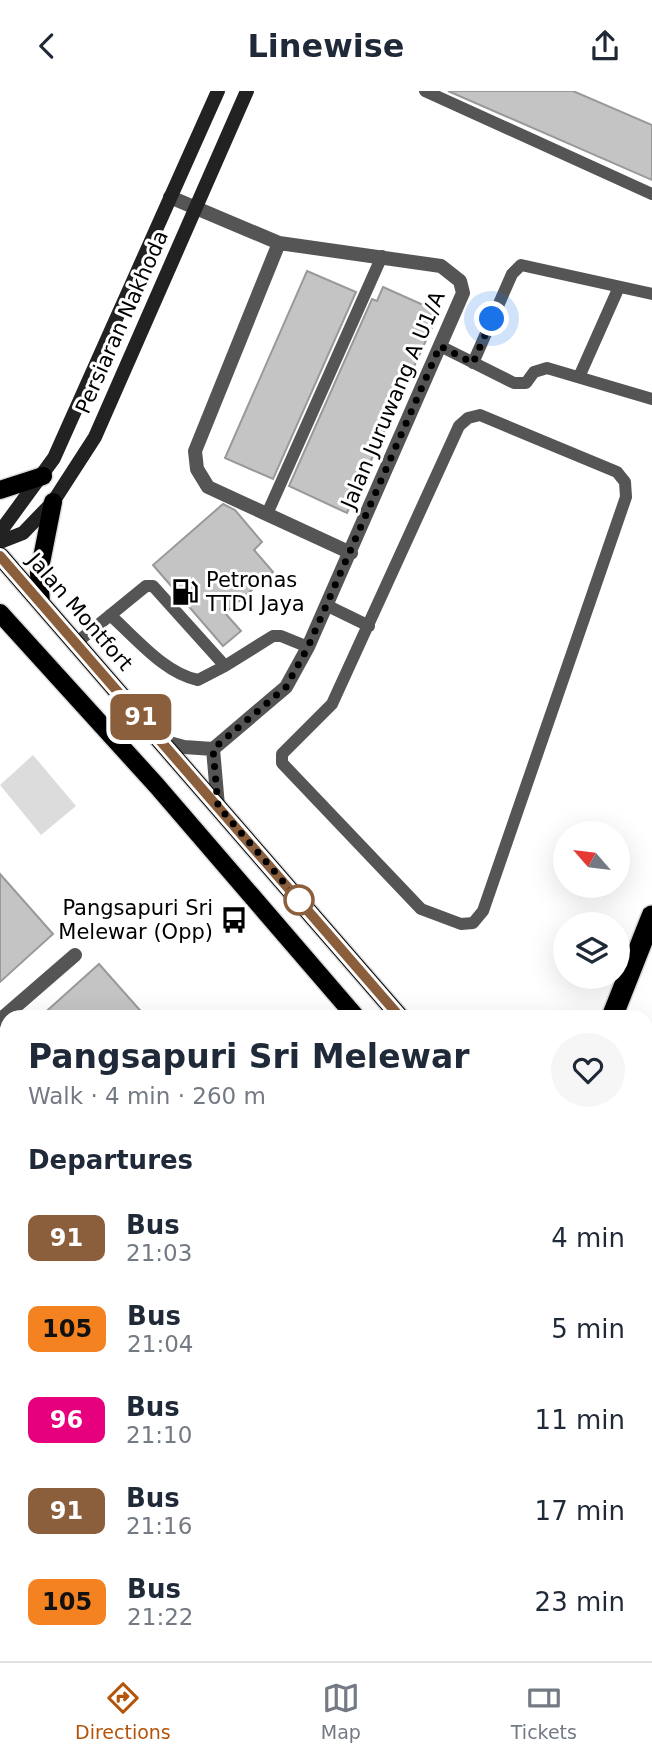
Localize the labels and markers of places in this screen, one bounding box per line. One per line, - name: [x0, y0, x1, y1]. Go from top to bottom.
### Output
- place label: Petronas TTDI Jaya: [205, 568, 305, 616]
- fuel station icon: Petronas TTDI Jaya: [170, 577, 200, 607]
- unlabelled marker: [284, 885, 314, 915]
- place label: Pangsapuri Sri Melewar (Opp): [58, 896, 213, 944]
- bus stop icon: Pangsapuri Sri Melewar (Opp): [219, 905, 249, 935]

